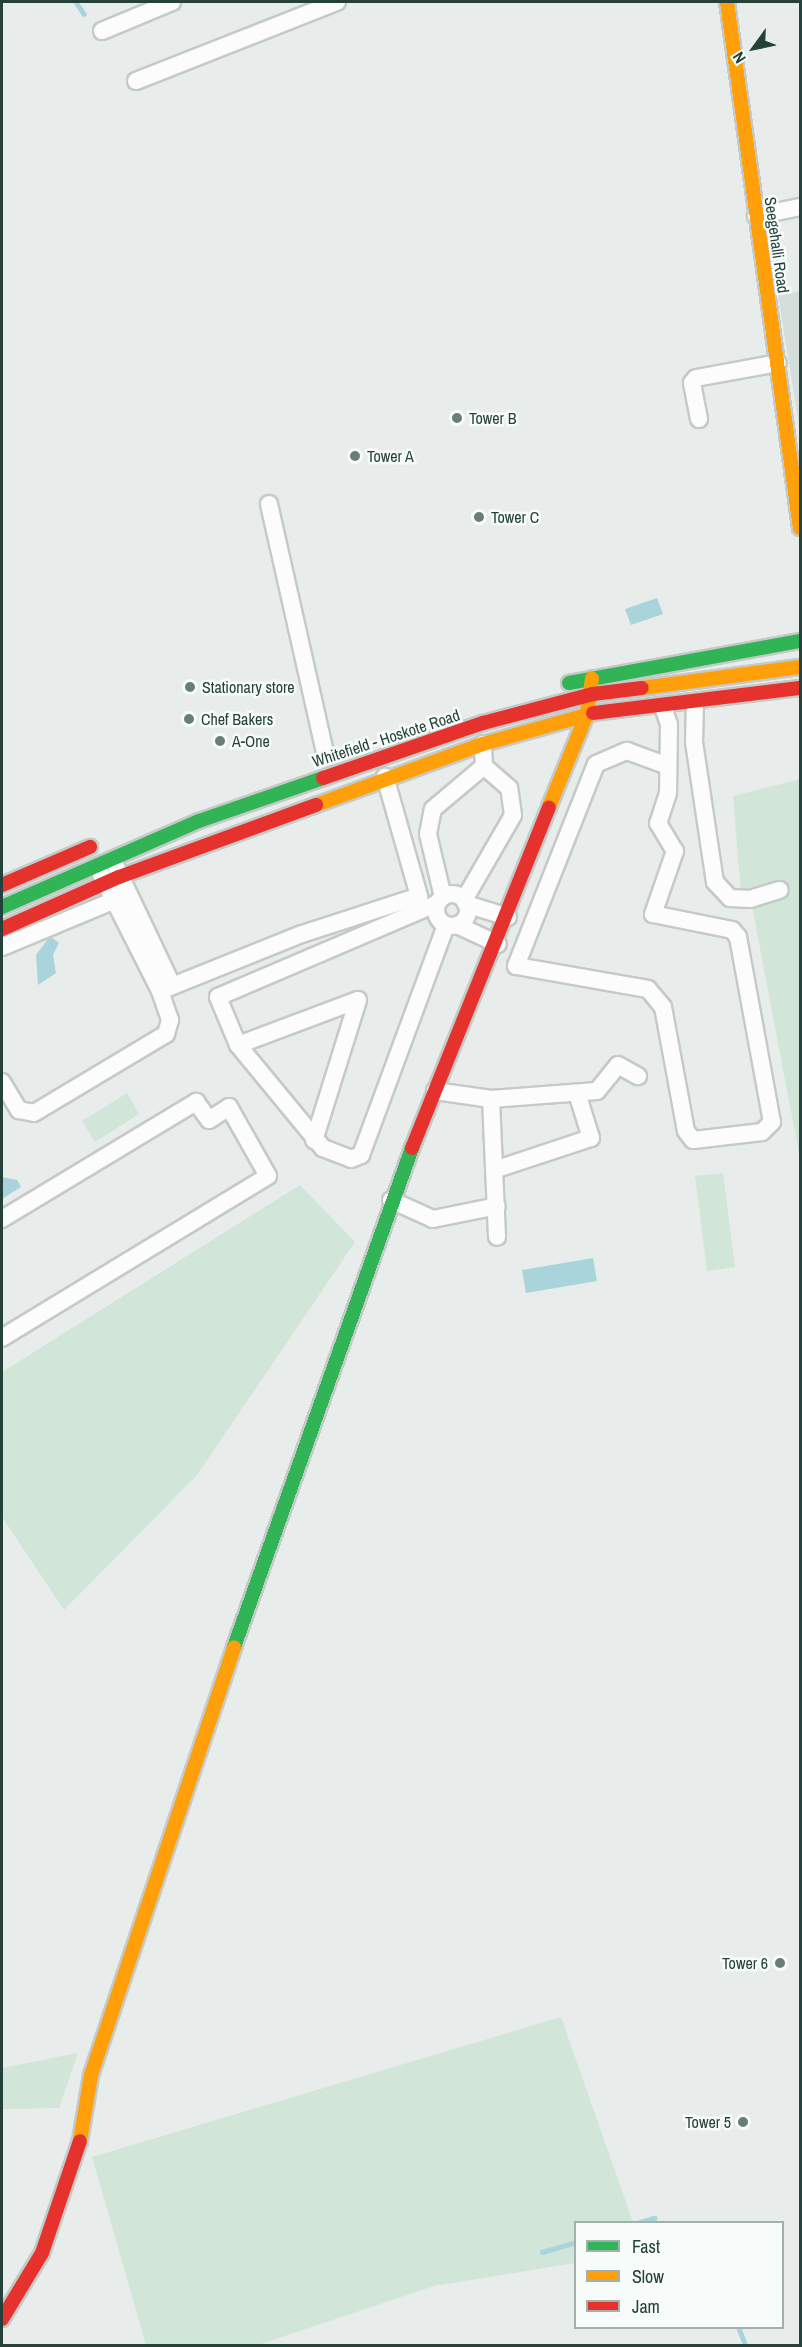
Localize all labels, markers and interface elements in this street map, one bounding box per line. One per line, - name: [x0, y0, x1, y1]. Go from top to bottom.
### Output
- north arrow: [724, 18, 784, 78]
- text: N: [727, 48, 751, 68]
- street label: Seegehalli Road: [761, 196, 793, 294]
- place label: Tower B: [469, 408, 516, 428]
- marker: Tower B: [450, 411, 464, 425]
- place label: Tower A: [367, 446, 414, 466]
- marker: Tower A: [348, 449, 362, 463]
- place label: Tower C: [491, 507, 539, 527]
- marker: Tower C: [472, 510, 486, 524]
- place label: Stationary store: [202, 677, 295, 697]
- marker: Stationary store: [183, 680, 197, 694]
- street label: Whitefield - Hoskote Road: [310, 705, 462, 771]
- place label: Chef Bakers: [201, 709, 273, 729]
- marker: Chef Bakers: [182, 712, 196, 726]
- place label: A-One: [232, 731, 270, 751]
- marker: A-One: [213, 734, 227, 748]
- place label: Tower 6: [722, 1953, 768, 1973]
- marker: Tower 6: [773, 1956, 787, 1970]
- place label: Tower 5: [685, 2112, 731, 2132]
- marker: Tower 5: [736, 2115, 750, 2129]
- legend: [574, 2221, 784, 2329]
- text: Fast: [632, 2234, 660, 2259]
- text: Slow: [632, 2264, 664, 2289]
- text: Jam: [632, 2294, 660, 2319]

